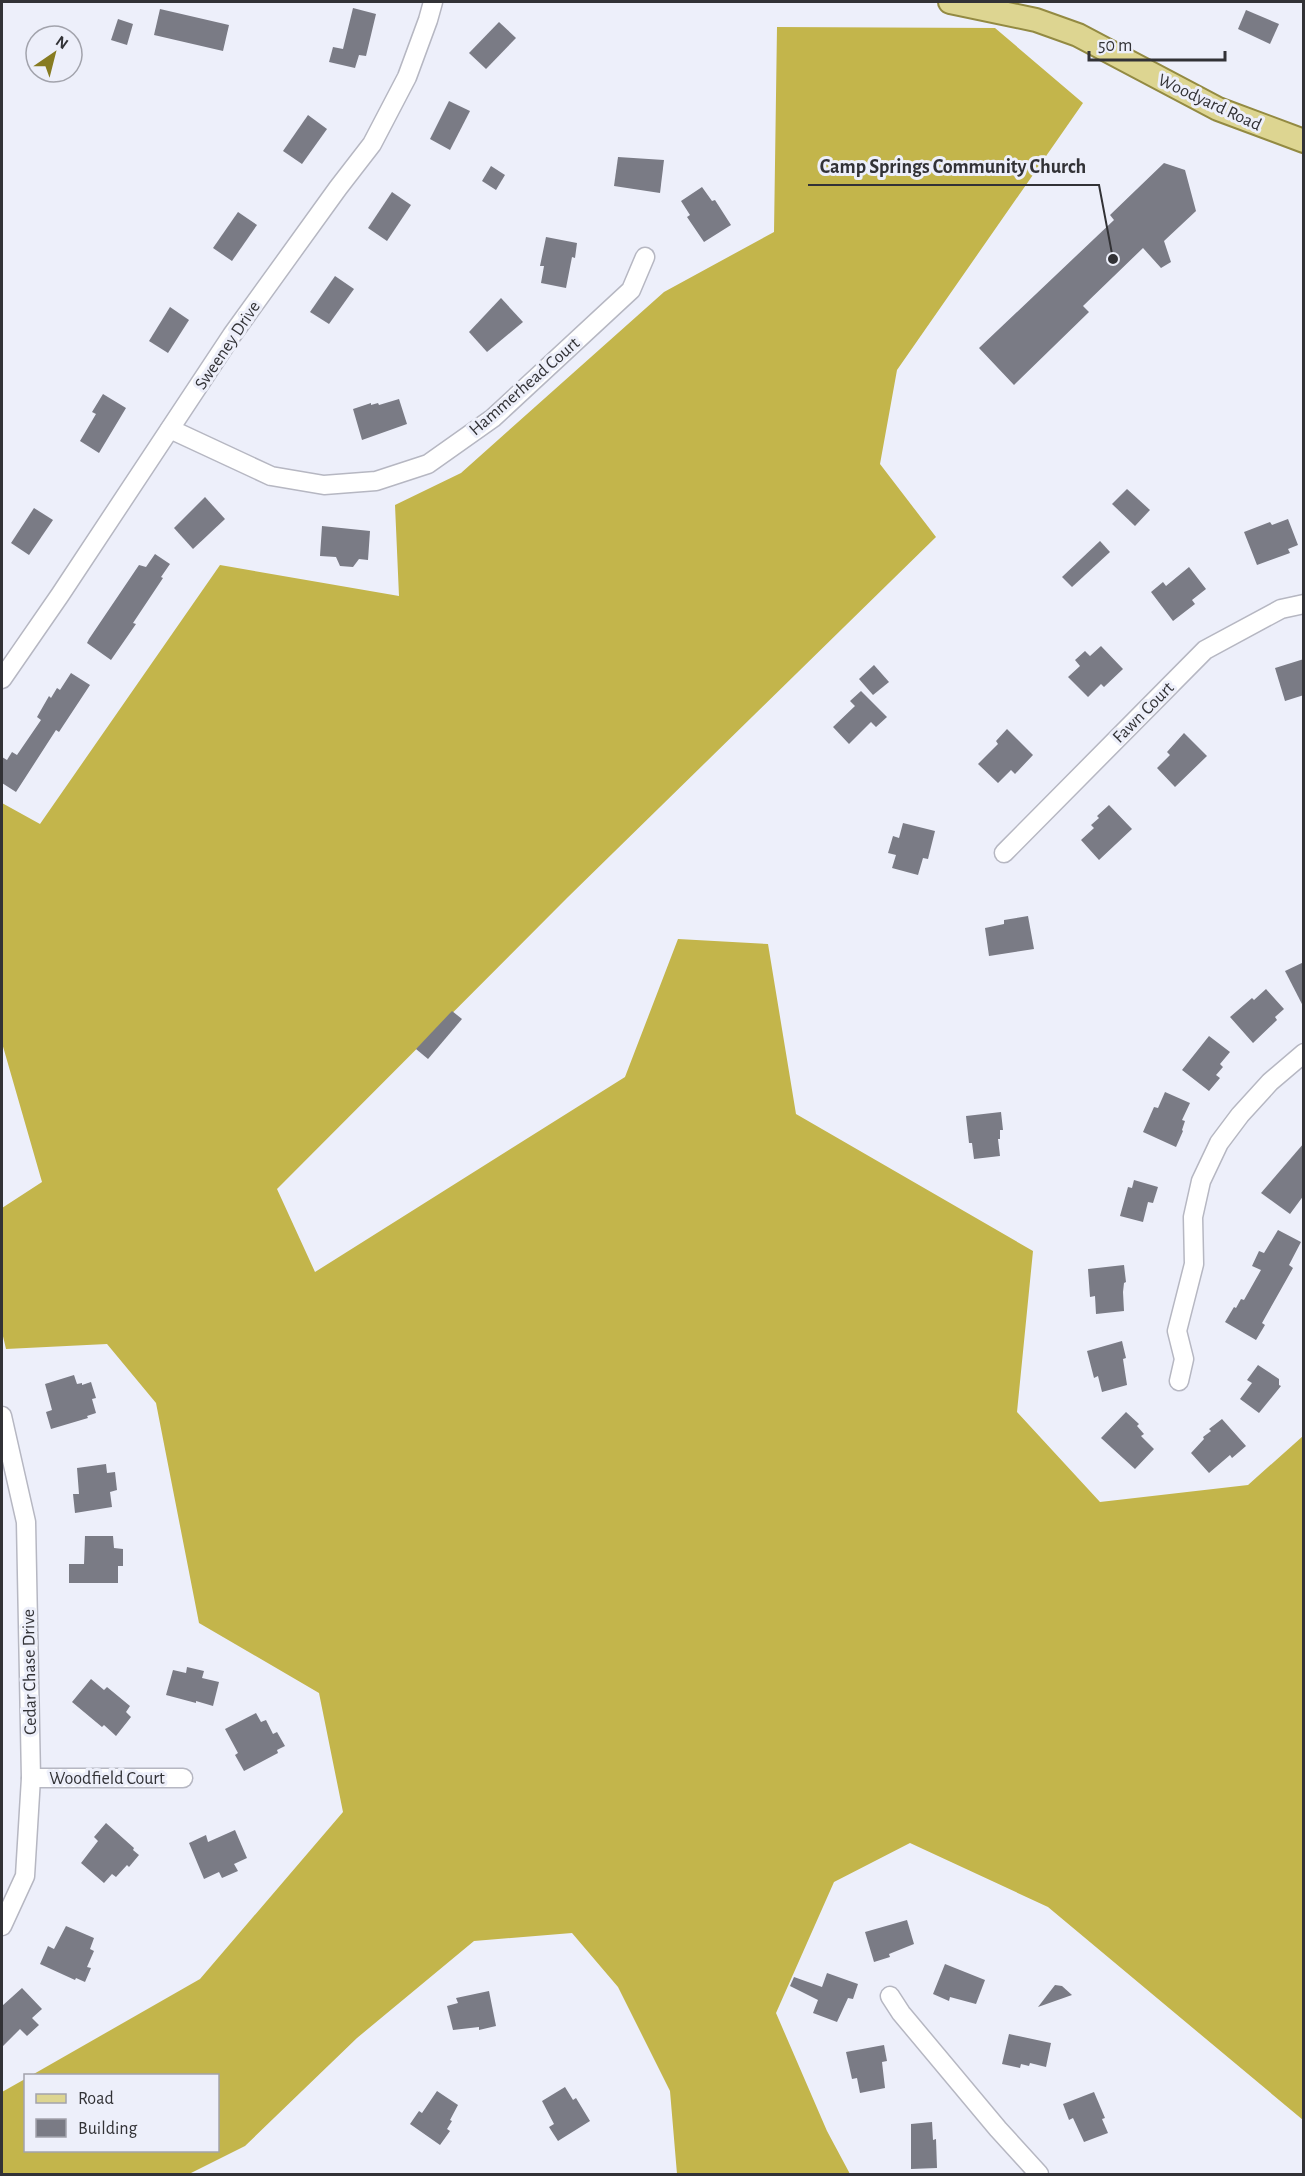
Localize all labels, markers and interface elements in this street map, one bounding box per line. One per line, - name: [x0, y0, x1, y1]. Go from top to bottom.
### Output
- north arrow: [24, 24, 84, 84]
- scale bar: [1089, 24, 1226, 62]
- text: N: [53, 33, 71, 52]
- text: 50 m: [1098, 37, 1132, 55]
- street label: Woodyard Road: [1155, 71, 1264, 135]
- callout: Camp Springs Community Church: [808, 147, 1099, 185]
- text: Camp Springs Community Church: [820, 157, 1086, 177]
- street label: Sweeney Drive: [192, 298, 264, 393]
- street label: Hammerhead Court: [466, 334, 583, 439]
- street label: Fawn Court: [1110, 679, 1178, 747]
- street label: Cedar Chase Drive: [20, 1609, 40, 1735]
- street label: Woodfield Court: [49, 1770, 165, 1788]
- legend: [24, 2074, 219, 2152]
- text: Road: [78, 2090, 114, 2108]
- text: Building: [78, 2120, 138, 2138]

